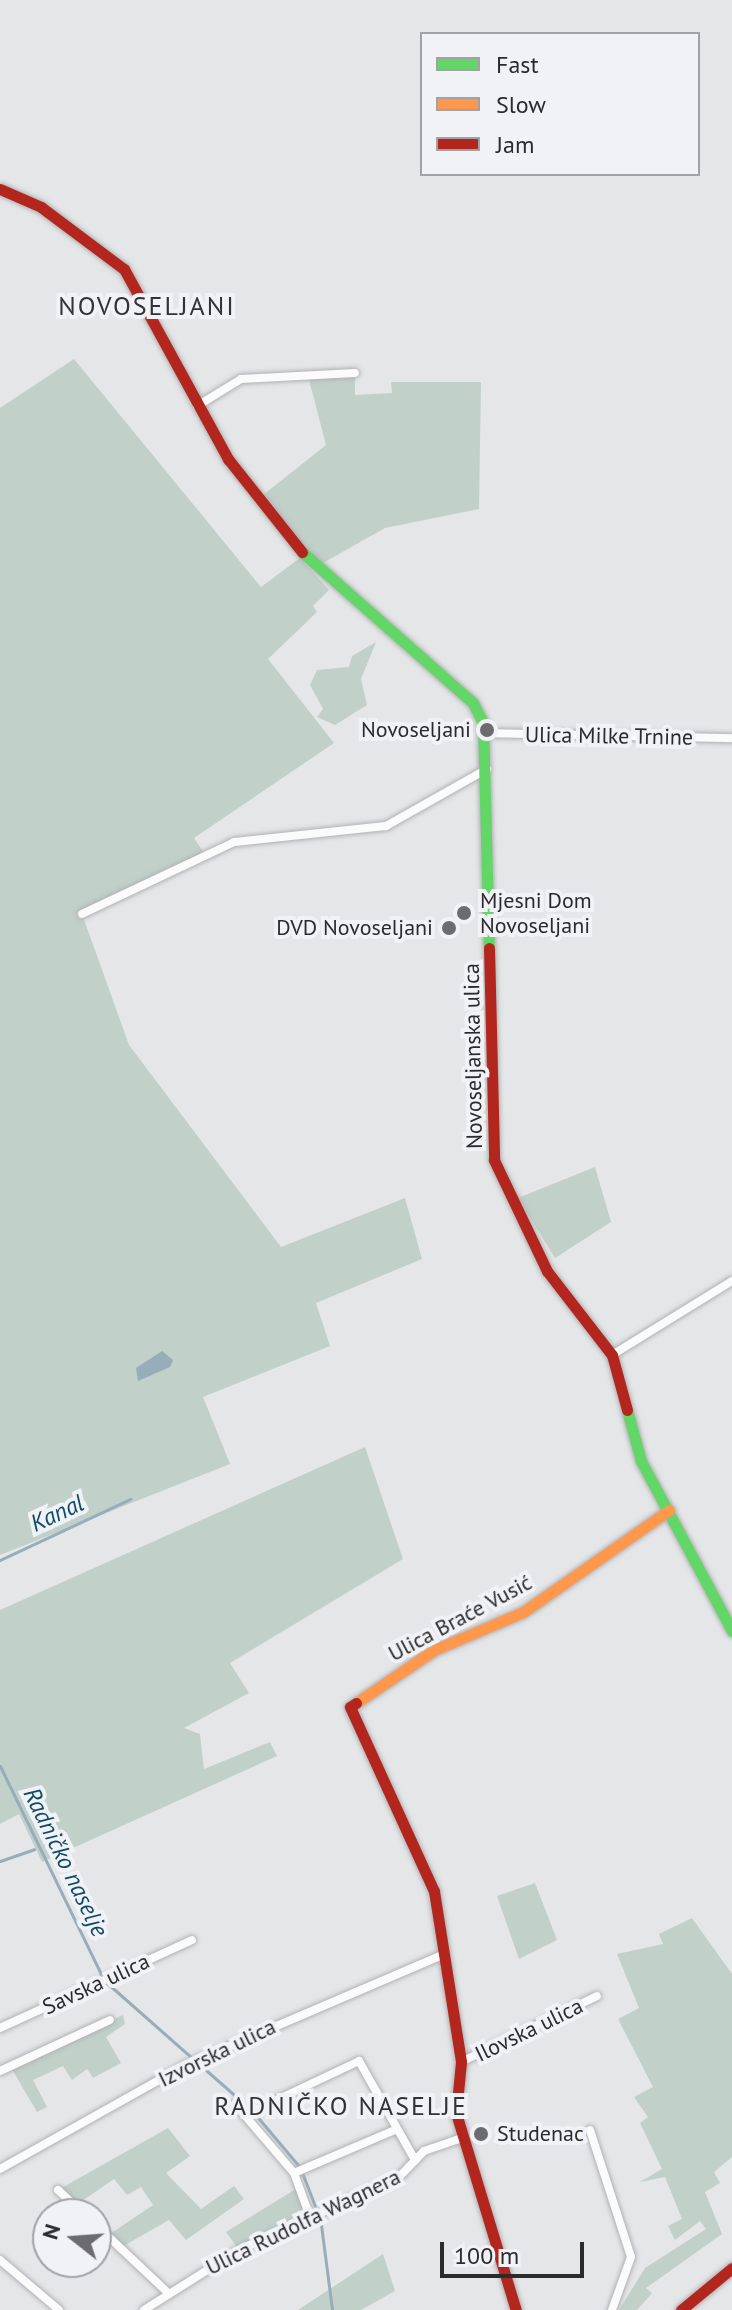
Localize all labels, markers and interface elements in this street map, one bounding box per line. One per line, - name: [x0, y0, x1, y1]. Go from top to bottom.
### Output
- legend: [420, 32, 700, 176]
- text: Fast: [496, 49, 539, 80]
- text: Slow: [496, 89, 546, 120]
- text: Jam: [496, 129, 534, 160]
- district label: NOVOSELJANI: [58, 290, 236, 322]
- place label: Novoseljani: [361, 717, 471, 743]
- marker: Novoseljani: [478, 721, 496, 739]
- street label: Ulica Milke Trnine: [524, 721, 694, 751]
- place label: Mjesni Dom Novoseljani: [480, 887, 592, 938]
- marker: Mjesni Dom Novoseljani: [455, 904, 473, 922]
- place label: DVD Novoseljani: [276, 915, 433, 941]
- marker: DVD Novoseljani: [440, 919, 458, 937]
- street label: Novoseljanska ulica: [458, 963, 488, 1149]
- water label: Kanal: [26, 1488, 88, 1538]
- street label: Ulica Braće Vusić: [383, 1569, 537, 1667]
- water label: Radničko naselje: [17, 1783, 115, 1941]
- street label: Savska ulica: [38, 1948, 154, 2020]
- street label: Ilovska ulica: [471, 1993, 587, 2067]
- street label: Izvorska ulica: [154, 2013, 280, 2093]
- district label: RADNIČKO NASELJE: [214, 2090, 468, 2122]
- place label: Studenac: [497, 2121, 584, 2147]
- marker: Studenac: [472, 2125, 490, 2143]
- street label: Ulica Rudolfa Wagnera: [201, 2163, 405, 2281]
- north arrow: [32, 2198, 112, 2278]
- text: N: [35, 2221, 66, 2243]
- scale bar: [444, 2226, 588, 2276]
- text: 100 m: [454, 2240, 519, 2271]

